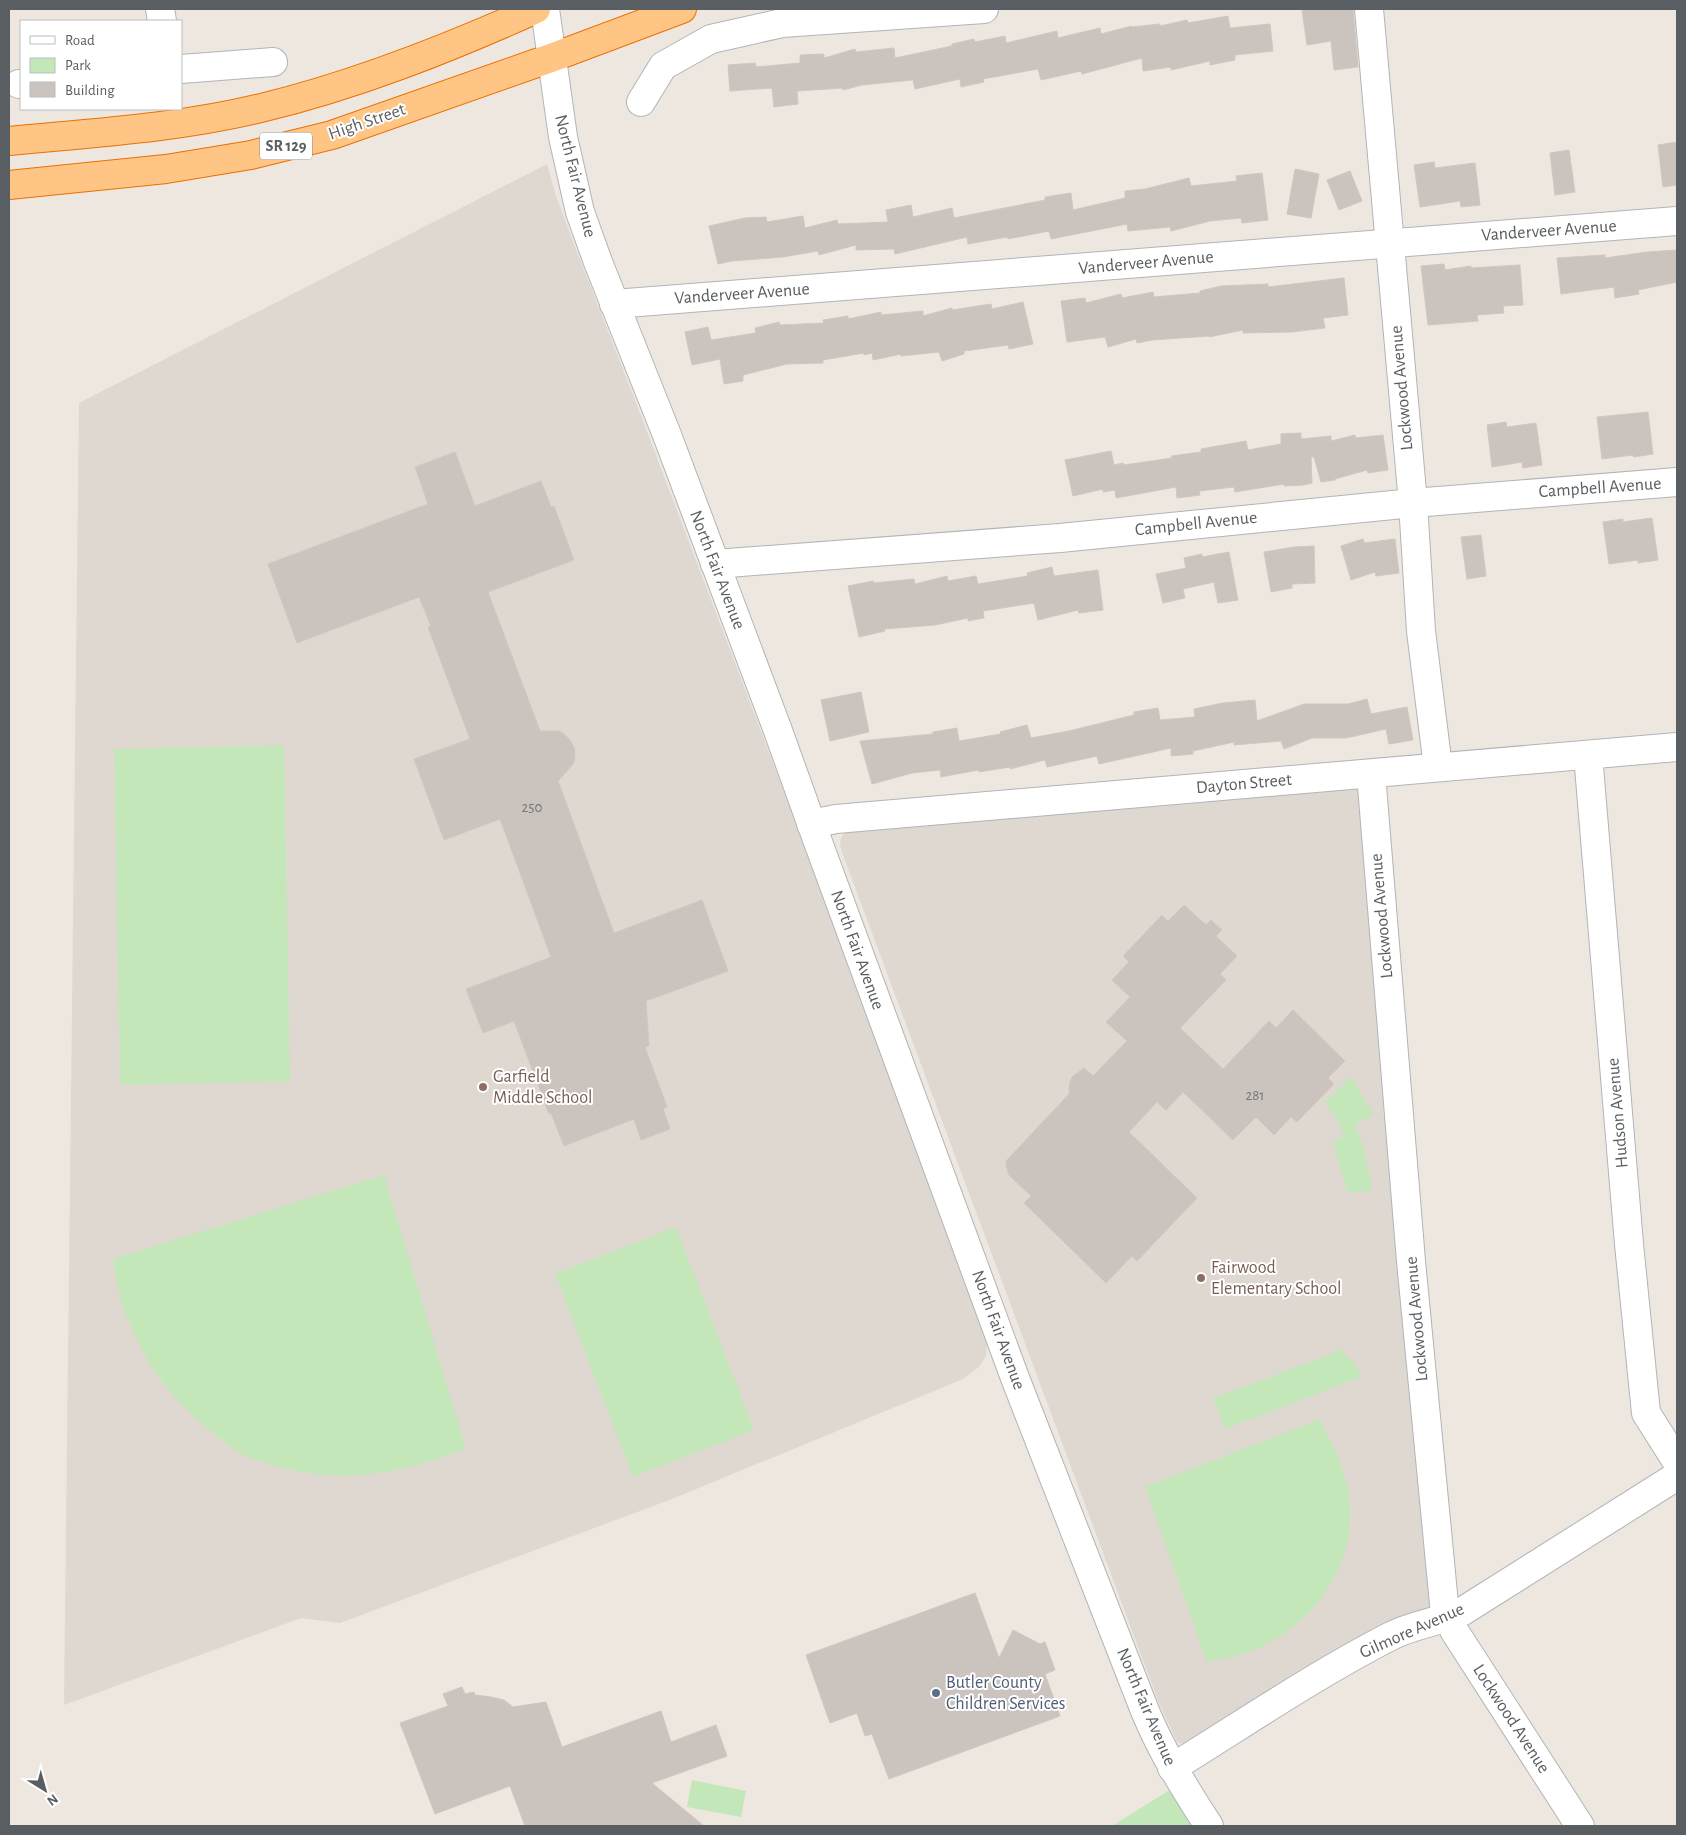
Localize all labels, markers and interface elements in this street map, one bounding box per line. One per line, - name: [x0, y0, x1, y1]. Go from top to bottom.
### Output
- legend: [20, 20, 182, 110]
- text: Road: [65, 33, 95, 48]
- text: Park: [65, 58, 91, 73]
- text: Building: [65, 83, 115, 98]
- street label: High Street: [326, 100, 408, 144]
- street label: North Fair Avenue: [551, 113, 599, 239]
- road number: SR 129: [260, 132, 312, 160]
- street label: Vanderveer Avenue: [1481, 217, 1617, 245]
- street label: Vanderveer Avenue: [1078, 248, 1214, 278]
- street label: Vanderveer Avenue: [674, 280, 810, 308]
- street label: Lockwood Avenue: [1388, 325, 1416, 451]
- street label: Campbell Avenue: [1538, 475, 1662, 501]
- street label: North Fair Avenue: [686, 508, 748, 632]
- street label: Campbell Avenue: [1134, 509, 1258, 539]
- street label: Dayton Street: [1195, 771, 1293, 797]
- house number: 250: [521, 800, 543, 815]
- street label: Lockwood Avenue: [1368, 853, 1396, 979]
- street label: North Fair Avenue: [827, 888, 887, 1012]
- street label: Hudson Avenue: [1604, 1057, 1632, 1169]
- place label: Garfield Middle School: [493, 1068, 592, 1107]
- marker: Garfield Middle School: [477, 1081, 489, 1093]
- house number: 281: [1245, 1088, 1265, 1103]
- street label: Lockwood Avenue: [1403, 1256, 1431, 1382]
- place label: Fairwood Elementary School: [1211, 1259, 1342, 1298]
- street label: North Fair Avenue: [968, 1268, 1028, 1392]
- marker: Fairwood Elementary School: [1195, 1272, 1207, 1284]
- street label: Gilmore Avenue: [1357, 1600, 1467, 1662]
- street label: North Fair Avenue: [1113, 1646, 1179, 1768]
- street label: Lockwood Avenue: [1469, 1661, 1553, 1777]
- place label: Butler County Children Services: [946, 1674, 1066, 1713]
- marker: Butler County Children Services: [930, 1687, 942, 1699]
- north arrow: [20, 1765, 70, 1815]
- text: N: [44, 1791, 60, 1808]

